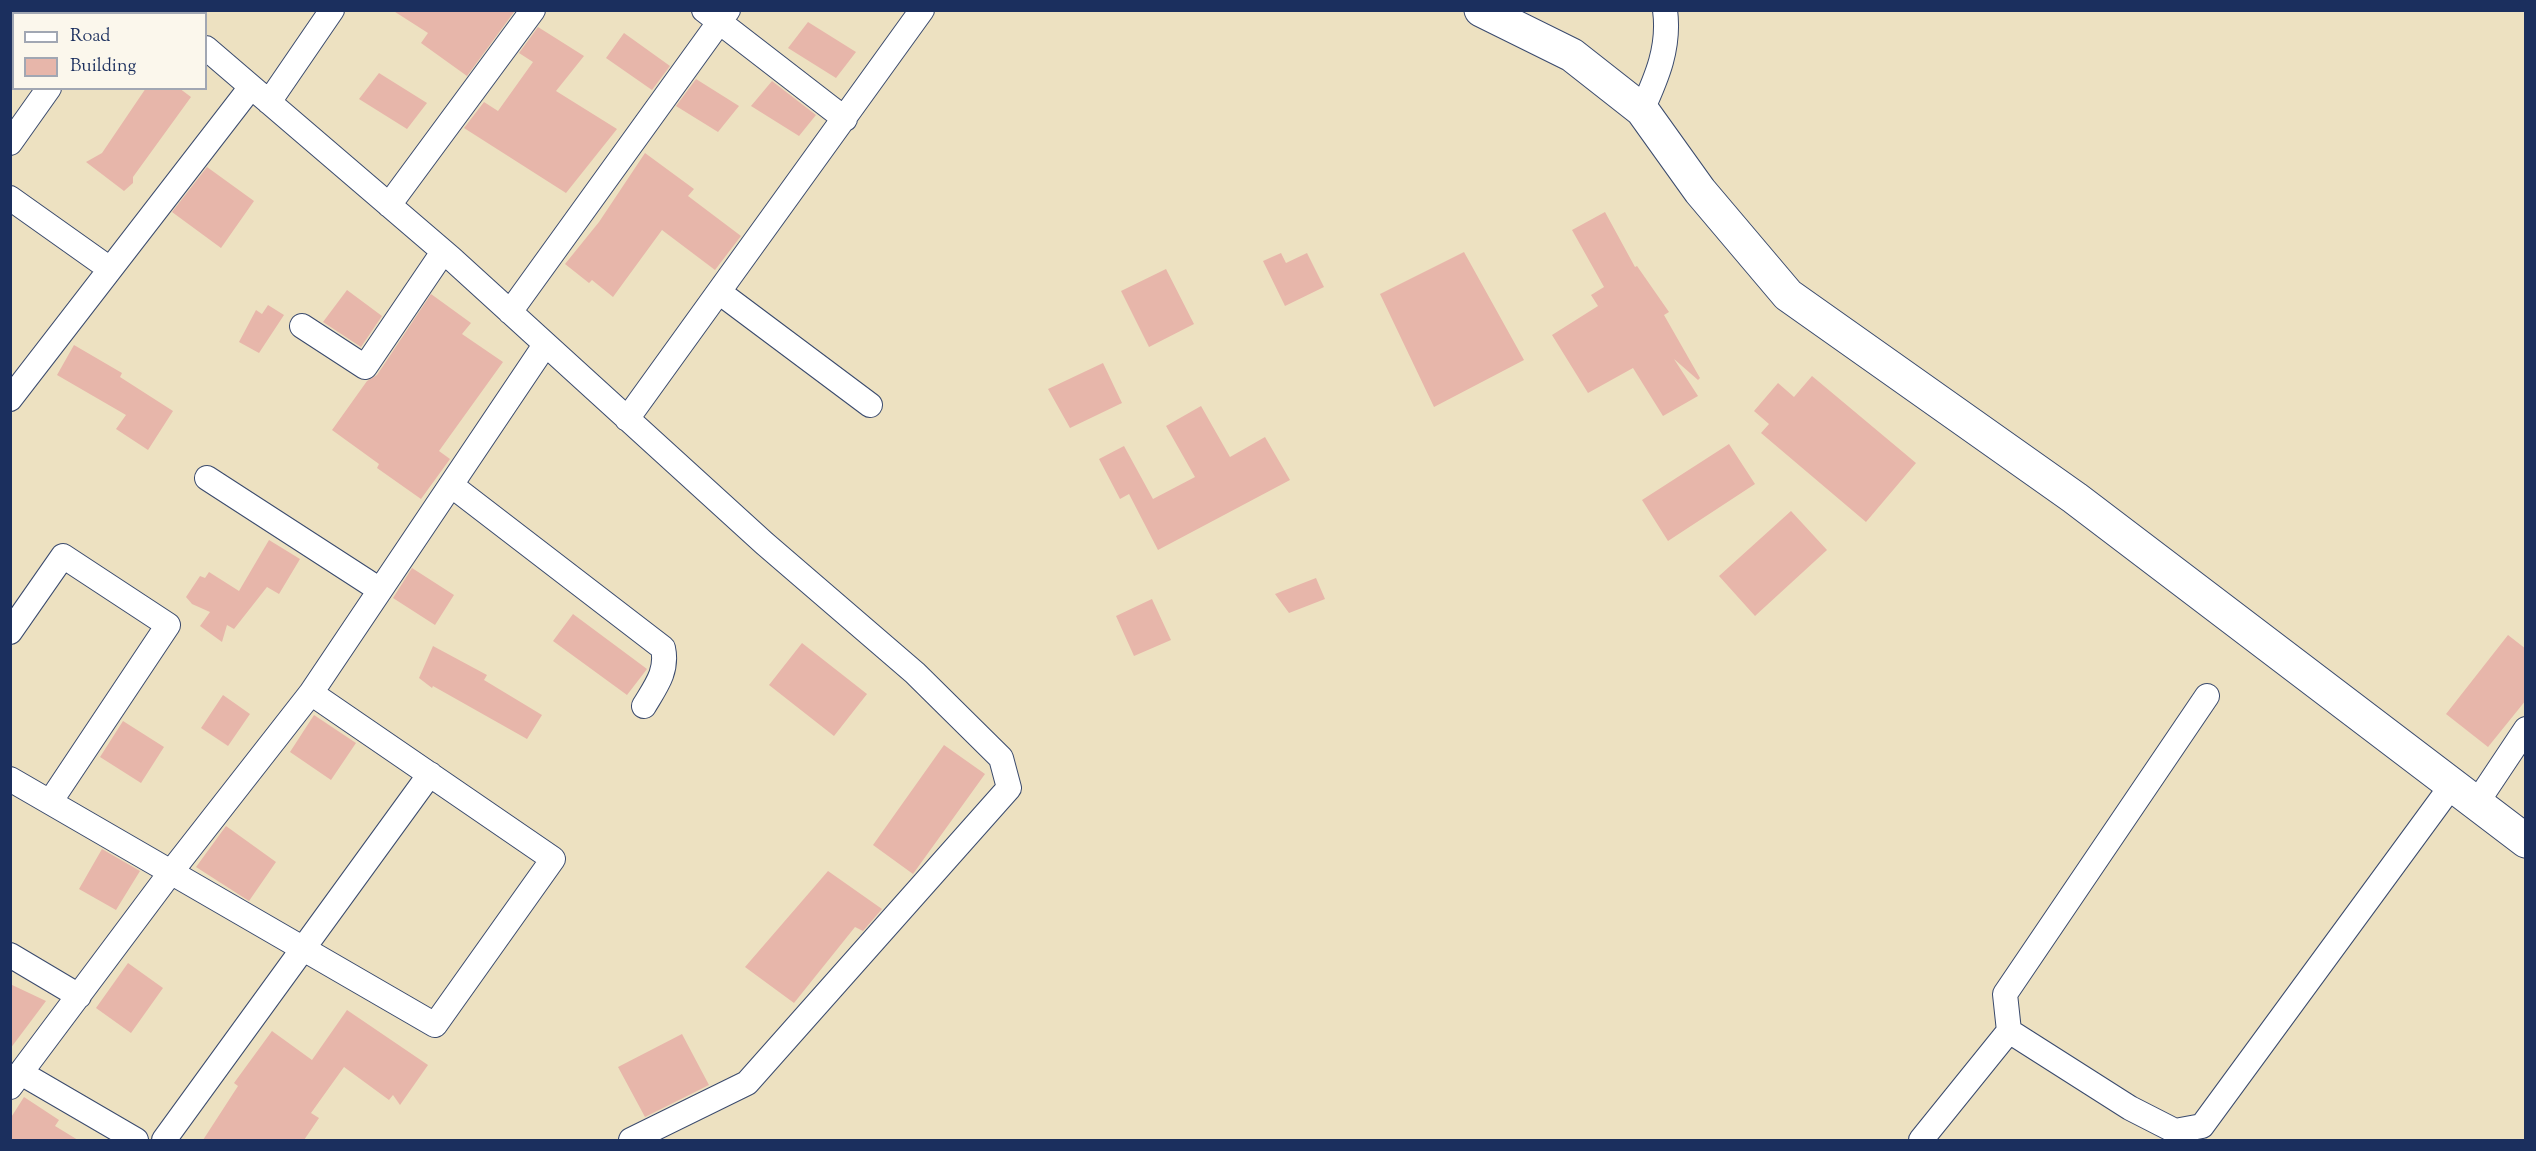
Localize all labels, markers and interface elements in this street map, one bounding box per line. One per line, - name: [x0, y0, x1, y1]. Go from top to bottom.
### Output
- legend: [12, 12, 207, 90]
- text: Road: [70, 24, 110, 50]
- text: Building: [70, 54, 136, 80]

